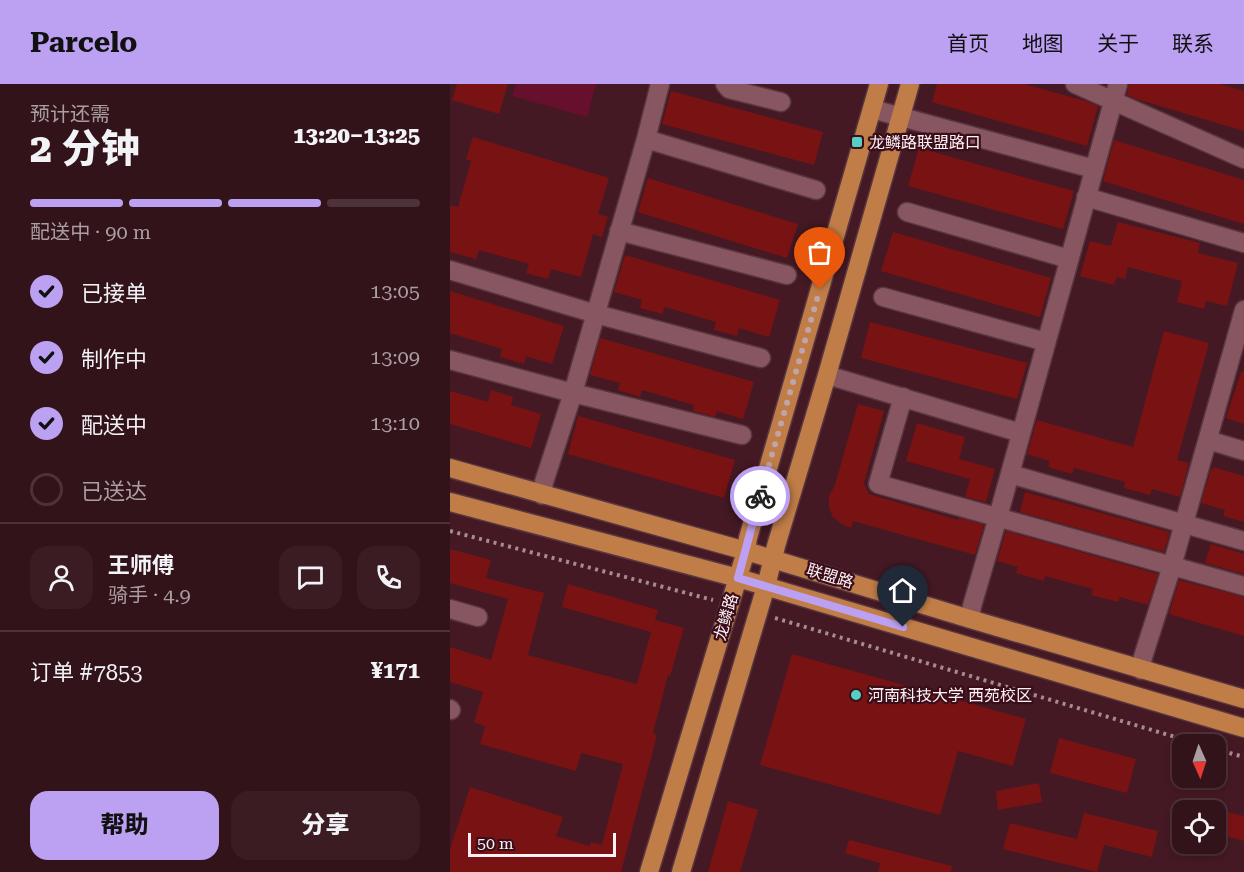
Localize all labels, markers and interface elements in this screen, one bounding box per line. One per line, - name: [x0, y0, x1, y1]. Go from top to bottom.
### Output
- text: Parcelo: [30, 26, 137, 59]
- text: 首页: [947, 32, 989, 56]
- text: 地图: [1022, 32, 1064, 56]
- text: 关于: [1097, 32, 1139, 56]
- text: 联系: [1172, 32, 1214, 56]
- text: 预计还需: [30, 102, 110, 126]
- text: 13:20–13:25: [293, 123, 420, 148]
- text: 2 分钟: [30, 126, 140, 172]
- place label: 龙鳞路联盟路口: [869, 133, 981, 152]
- marker: 龙鳞路联盟路口: [850, 135, 864, 149]
- text: 配送中 · 90 m: [30, 220, 151, 244]
- pin: [794, 227, 845, 289]
- icon: bag: [803, 236, 836, 269]
- icon: check: [30, 275, 63, 308]
- text: 13:05: [370, 279, 420, 303]
- text: 已接单: [81, 281, 147, 306]
- icon: check: [30, 341, 63, 374]
- text: 13:09: [370, 345, 420, 369]
- text: 制作中: [81, 347, 147, 372]
- icon: check: [30, 407, 63, 440]
- text: 13:10: [370, 411, 420, 435]
- text: 配送中: [81, 413, 147, 438]
- courier: [730, 466, 790, 526]
- text: 已送达: [81, 479, 147, 504]
- icon: bike: [744, 480, 777, 513]
- button: person: [30, 546, 93, 609]
- button: chat: [279, 546, 342, 609]
- button: phone: [357, 546, 420, 609]
- text: 王师傅: [108, 553, 174, 578]
- street label: 联盟路: [804, 560, 856, 592]
- pin: [877, 565, 928, 627]
- icon: home: [886, 574, 919, 607]
- text: 骑手 · 4.9: [108, 583, 191, 607]
- street label: 龙鳞路: [710, 591, 742, 643]
- text: ¥171: [371, 658, 420, 683]
- text: 订单 #7853: [30, 660, 143, 685]
- place label: 河南科技大学 西苑校区: [868, 686, 1032, 705]
- marker: 河南科技大学 西苑校区: [849, 688, 863, 702]
- north arrow: [1172, 734, 1226, 788]
- map controls: [1172, 734, 1226, 854]
- button: 帮助: [30, 791, 219, 860]
- button: 分享: [231, 791, 420, 860]
- button: locate: [1172, 800, 1226, 854]
- scale bar: [468, 830, 616, 858]
- text: 50 m: [477, 834, 514, 853]

